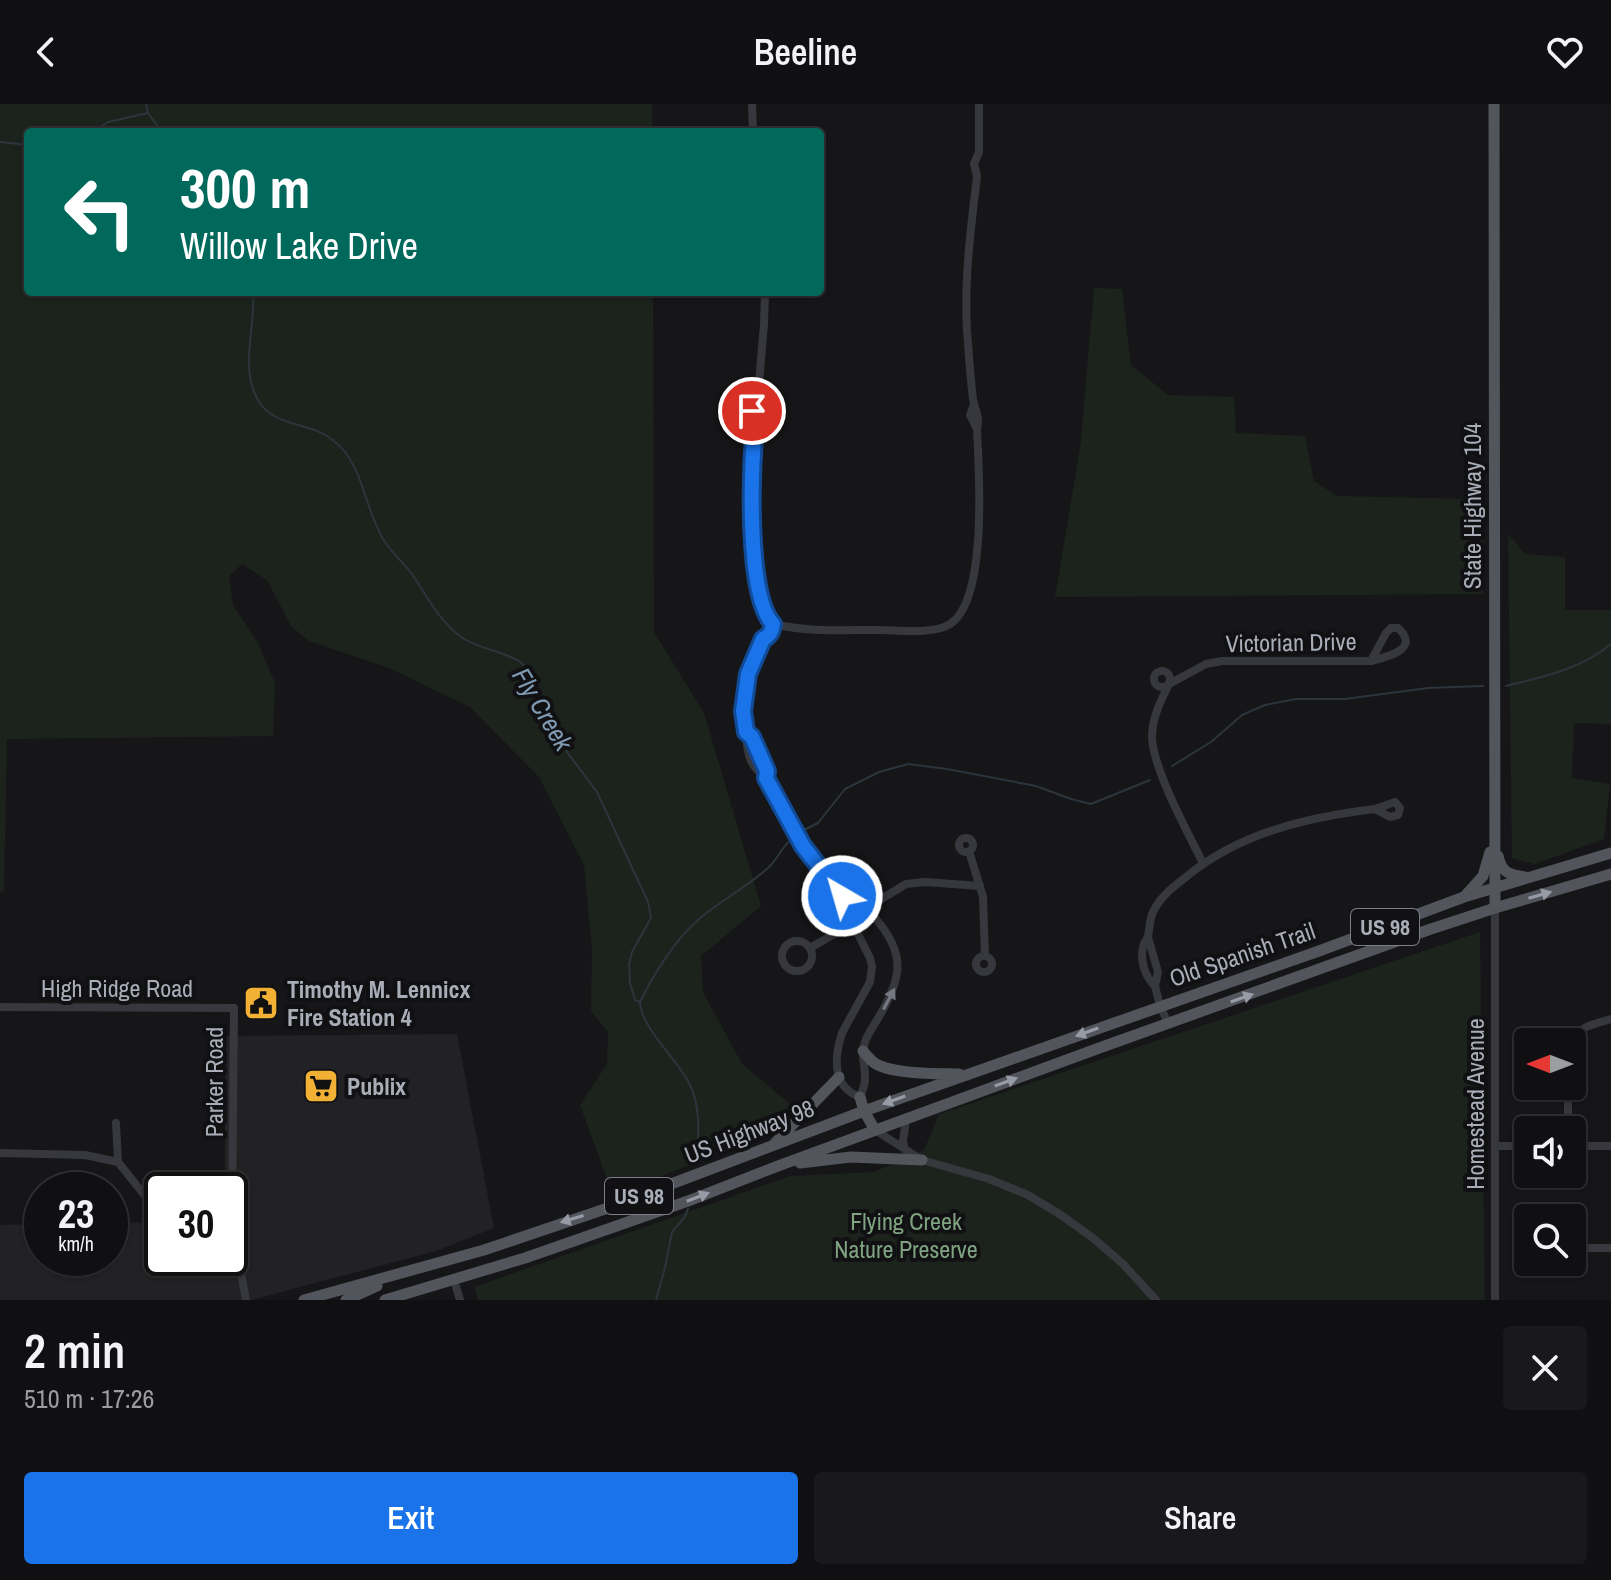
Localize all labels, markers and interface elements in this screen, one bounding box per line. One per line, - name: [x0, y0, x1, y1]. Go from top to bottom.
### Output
- text: Beeline: [754, 28, 857, 76]
- icon: back: [24, 30, 68, 74]
- icon: heart: [1543, 30, 1587, 74]
- text: 300 m: [180, 150, 310, 225]
- icon: left: [48, 160, 152, 264]
- text: Willow Lake Drive: [180, 222, 418, 270]
- pin: [718, 377, 786, 445]
- icon: arrive: [730, 389, 774, 433]
- street label: State Highway 104: [1456, 423, 1488, 589]
- street label: Victorian Drive: [1225, 625, 1357, 659]
- water label: Fly Creek: [505, 661, 582, 758]
- position arrow: [800, 854, 884, 938]
- one-way arrow: [1529, 888, 1553, 901]
- road number: US 98: [1351, 909, 1419, 945]
- street label: Old Spanish Trail: [1165, 914, 1319, 994]
- street label: High Ridge Road: [41, 972, 193, 1004]
- place label: Timothy M. Lennicx Fire Station 4: [287, 973, 470, 1033]
- public building icon: Timothy M. Lennicx Fire Station 4: [242, 984, 280, 1022]
- one-way arrow: [882, 987, 895, 1010]
- one-way arrow: [1230, 991, 1254, 1003]
- street label: Homestead Avenue: [1459, 1018, 1491, 1190]
- one-way arrow: [1074, 1026, 1098, 1039]
- street label: Parker Road: [198, 1027, 230, 1137]
- north arrow: [1514, 1028, 1586, 1100]
- map controls: [1514, 1028, 1586, 1276]
- supermarket icon: Publix: [302, 1067, 340, 1105]
- place label: Publix: [347, 1070, 406, 1102]
- one-way arrow: [994, 1076, 1018, 1088]
- street label: US Highway 98: [679, 1092, 819, 1170]
- one-way arrow: [882, 1095, 906, 1107]
- button: sound: [1514, 1116, 1586, 1188]
- speed limit sign: 30: [144, 1172, 248, 1276]
- road number: US 98: [605, 1178, 673, 1214]
- text: 23: [58, 1187, 94, 1240]
- one-way arrow: [686, 1190, 710, 1203]
- button: search: [1514, 1204, 1586, 1276]
- park label: Flying Creek Nature Preserve: [834, 1205, 978, 1265]
- one-way arrow: [559, 1213, 583, 1226]
- text: km/h: [58, 1230, 94, 1257]
- text: 2 min: [24, 1318, 125, 1383]
- button: close: [1503, 1326, 1587, 1410]
- text: 510 m · 17:26: [24, 1381, 154, 1416]
- button: Exit: [24, 1472, 798, 1564]
- button: Share: [814, 1472, 1587, 1564]

